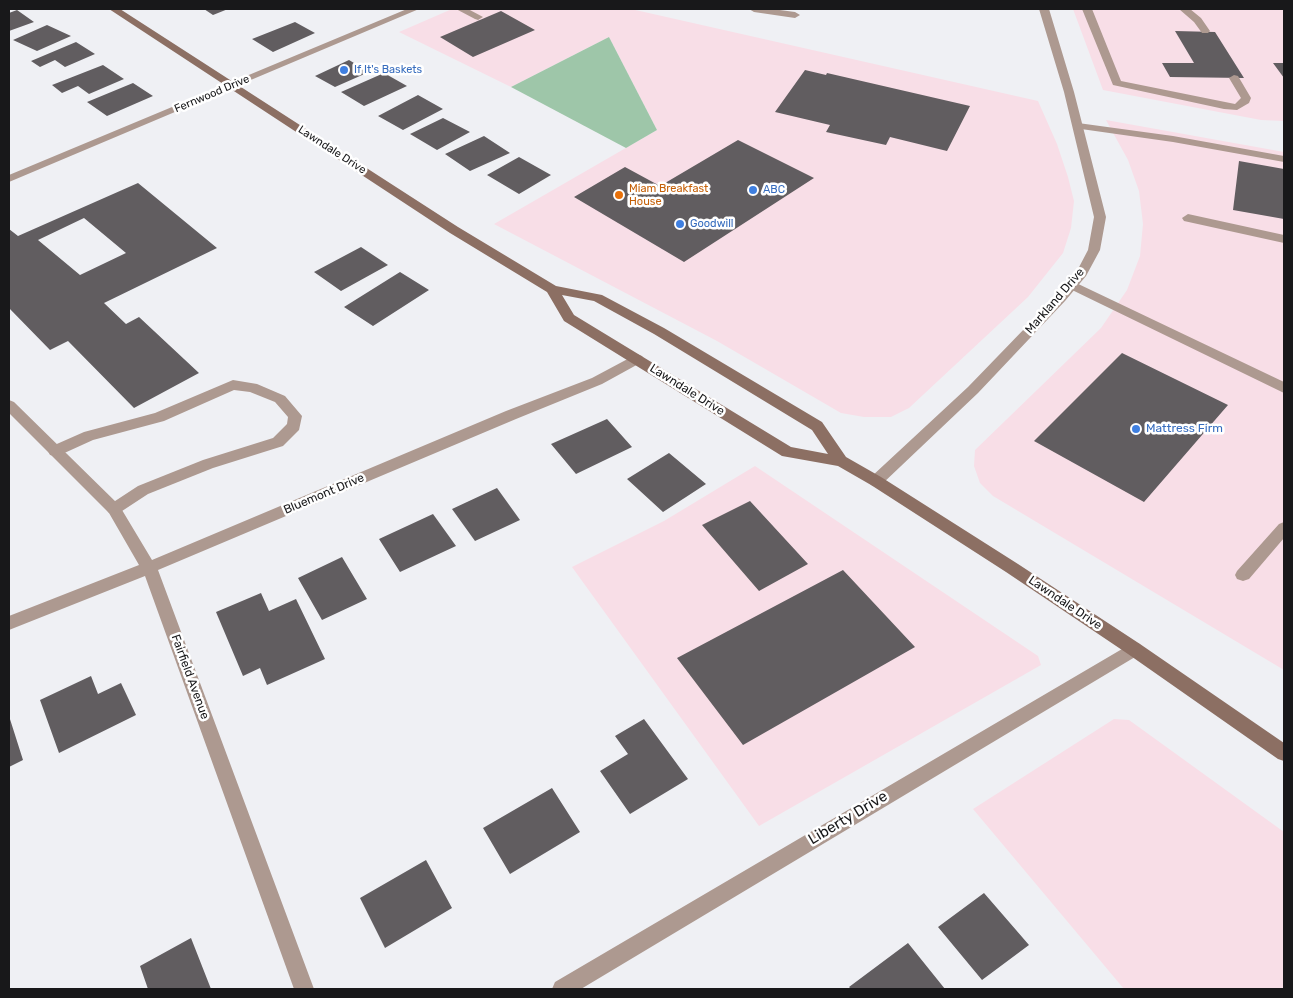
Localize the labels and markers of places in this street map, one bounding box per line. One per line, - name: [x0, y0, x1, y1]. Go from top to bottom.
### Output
- place label: If It's Baskets: [354, 63, 422, 77]
- marker: If It's Baskets: [338, 64, 350, 76]
- place label: Miam Breakfast House: [629, 182, 708, 208]
- place label: ABC: [763, 183, 785, 197]
- marker: ABC: [747, 184, 759, 196]
- marker: Miam Breakfast House: [613, 189, 625, 201]
- place label: Goodwill: [690, 217, 733, 231]
- marker: Goodwill: [674, 218, 686, 230]
- place label: Mattress Firm: [1146, 422, 1223, 436]
- marker: Mattress Firm: [1130, 423, 1142, 435]

